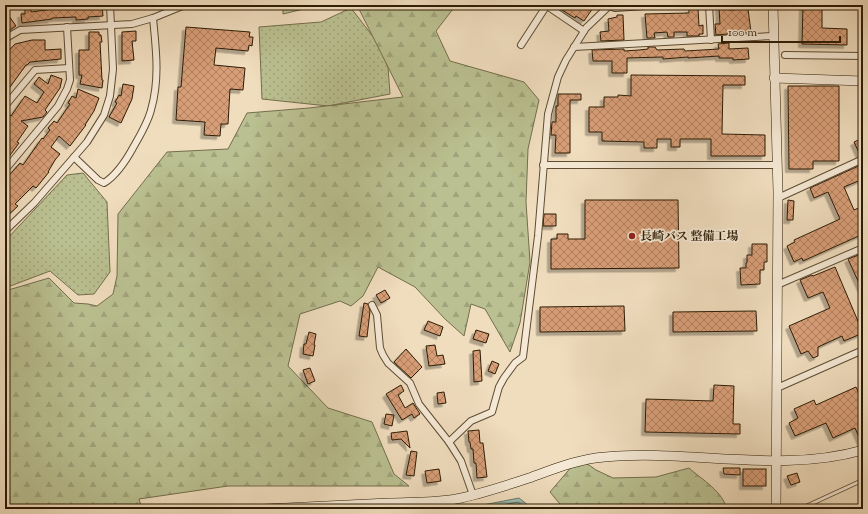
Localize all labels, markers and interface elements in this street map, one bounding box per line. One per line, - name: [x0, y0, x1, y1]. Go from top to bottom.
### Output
- scale bar: [722, 18, 840, 44]
- text: 100 m: [728, 24, 757, 42]
- place label: 長崎バス 整備工場: [640, 228, 739, 246]
- marker: 長崎バス 整備工場: [627, 231, 637, 241]

